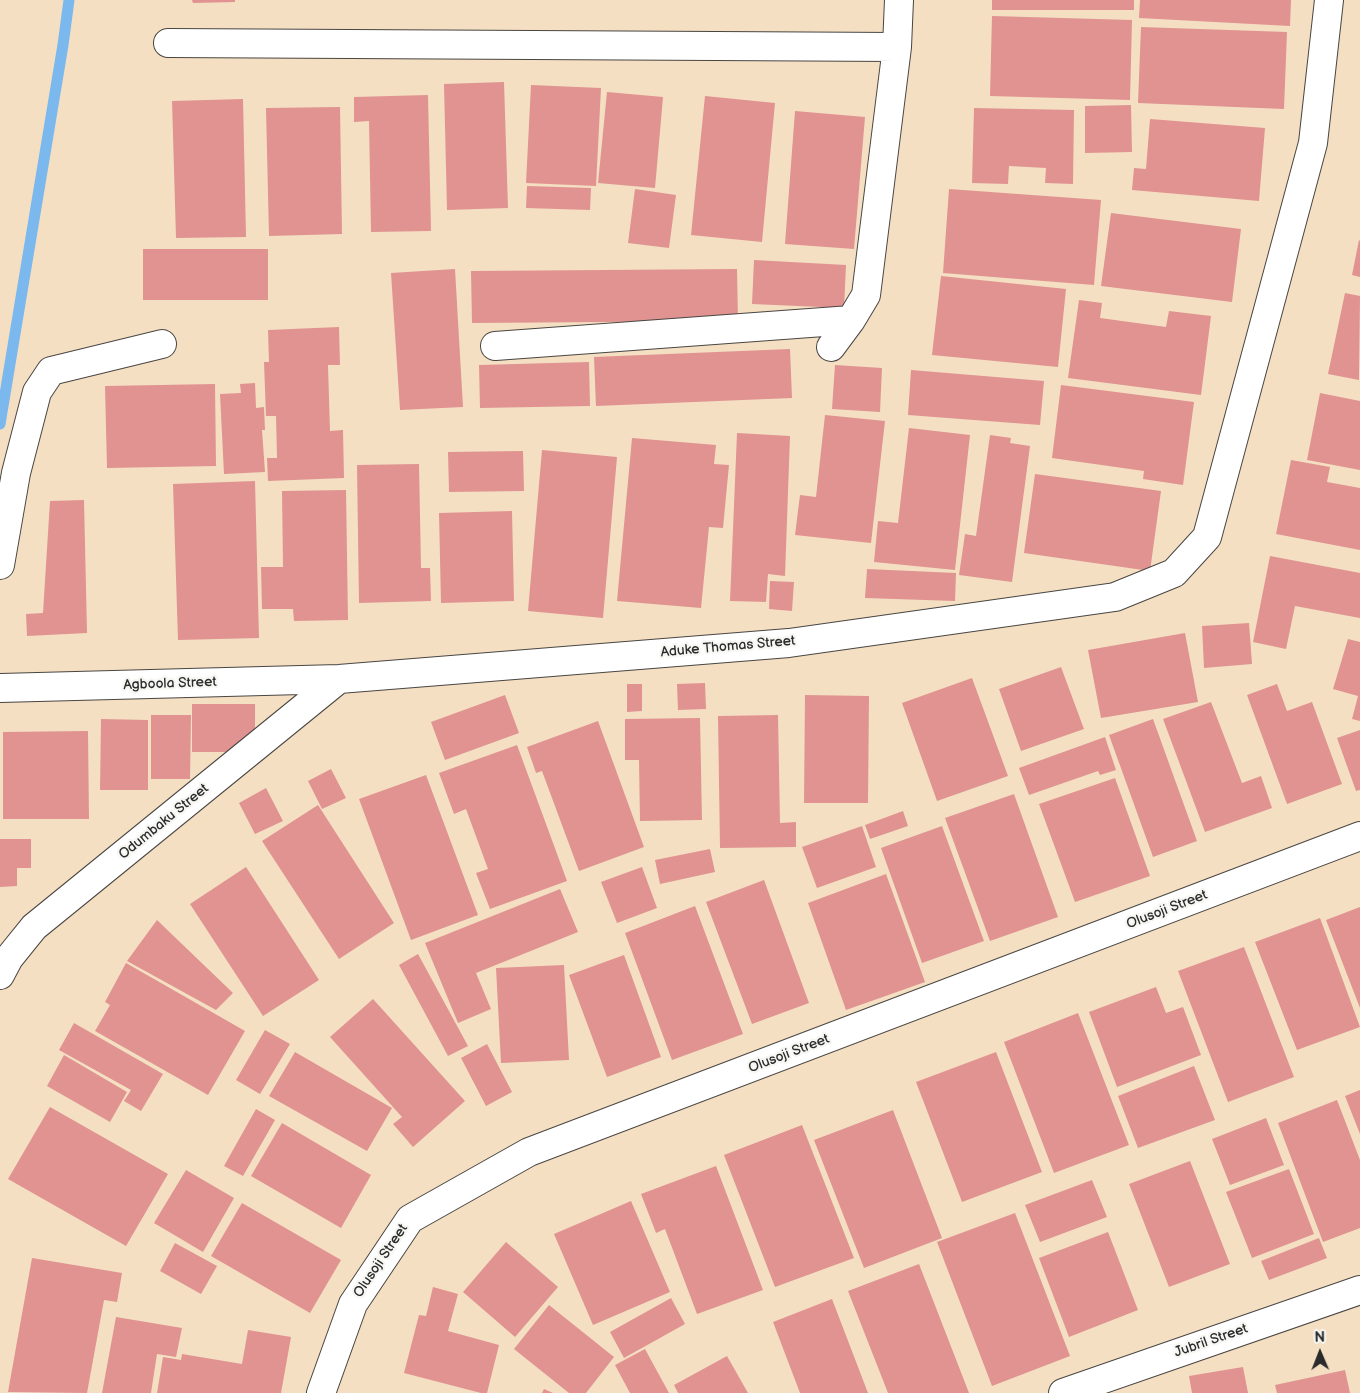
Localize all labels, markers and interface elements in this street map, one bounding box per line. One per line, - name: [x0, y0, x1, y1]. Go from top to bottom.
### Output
- street label: Aduke Thomas Street: [660, 633, 796, 661]
- street label: Agboola Street: [123, 674, 217, 694]
- street label: Odumbaku Street: [116, 781, 212, 863]
- street label: Olusoji Street: [1124, 887, 1210, 933]
- street label: Olusoji Street: [746, 1031, 832, 1077]
- street label: Olusoji Street: [350, 1221, 412, 1301]
- street label: Jubril Street: [1172, 1321, 1250, 1361]
- north arrow: [1295, 1328, 1345, 1378]
- text: N: [1314, 1329, 1325, 1346]

